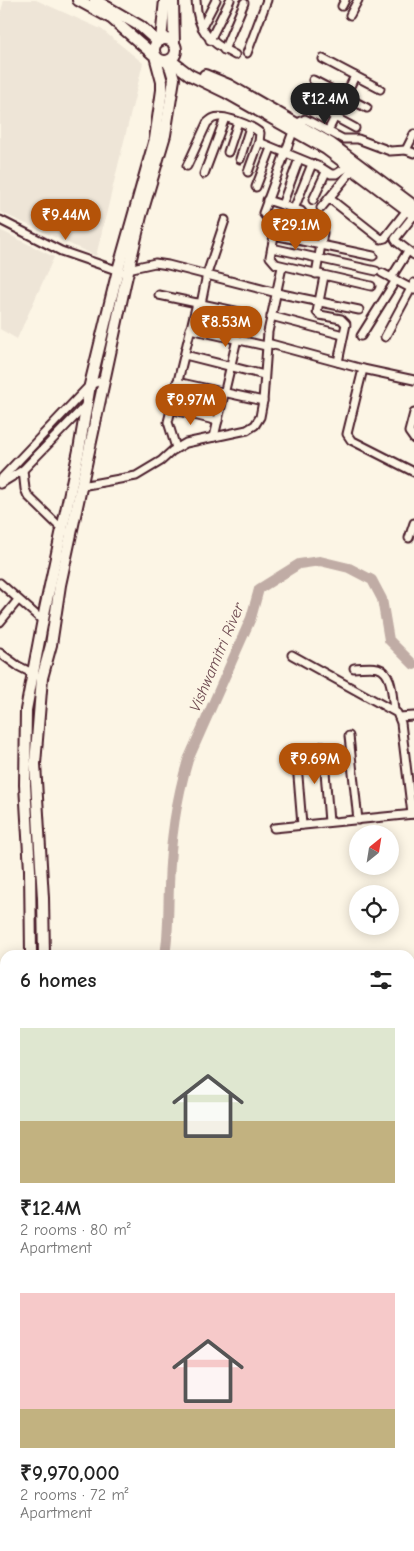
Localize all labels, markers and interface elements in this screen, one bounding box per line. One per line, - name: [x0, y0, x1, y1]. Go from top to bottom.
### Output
- pin: ₹12.4M: [284, 82, 366, 125]
- text: ₹12.4M: [302, 90, 348, 108]
- pin: ₹9.44M: [25, 198, 107, 241]
- text: ₹9.44M: [42, 206, 90, 224]
- pin: ₹29.1M: [255, 208, 337, 251]
- text: ₹29.1M: [272, 216, 320, 234]
- pin: ₹8.53M: [185, 306, 267, 348]
- text: ₹8.53M: [201, 313, 251, 331]
- pin: ₹9.97M: [150, 384, 232, 426]
- text: ₹9.97M: [167, 391, 215, 409]
- water label: Vishwamitri River: [186, 600, 248, 715]
- pin: ₹9.69M: [274, 742, 356, 785]
- text: ₹9.69M: [290, 750, 340, 768]
- north arrow: [349, 825, 399, 875]
- map controls: [349, 825, 399, 935]
- button: locate: [349, 885, 399, 935]
- icon: filters: [367, 966, 395, 994]
- text: 6 homes: [20, 968, 96, 992]
- icon: home: [163, 1061, 253, 1151]
- text: ₹12.4M: [20, 1196, 81, 1220]
- text: 2 rooms · 80 m²: [20, 1221, 131, 1239]
- text: Apartment: [20, 1239, 92, 1257]
- icon: home: [163, 1326, 253, 1416]
- text: ₹9,970,000: [20, 1461, 120, 1485]
- text: 2 rooms · 72 m²: [20, 1486, 129, 1504]
- text: Apartment: [20, 1504, 92, 1522]

